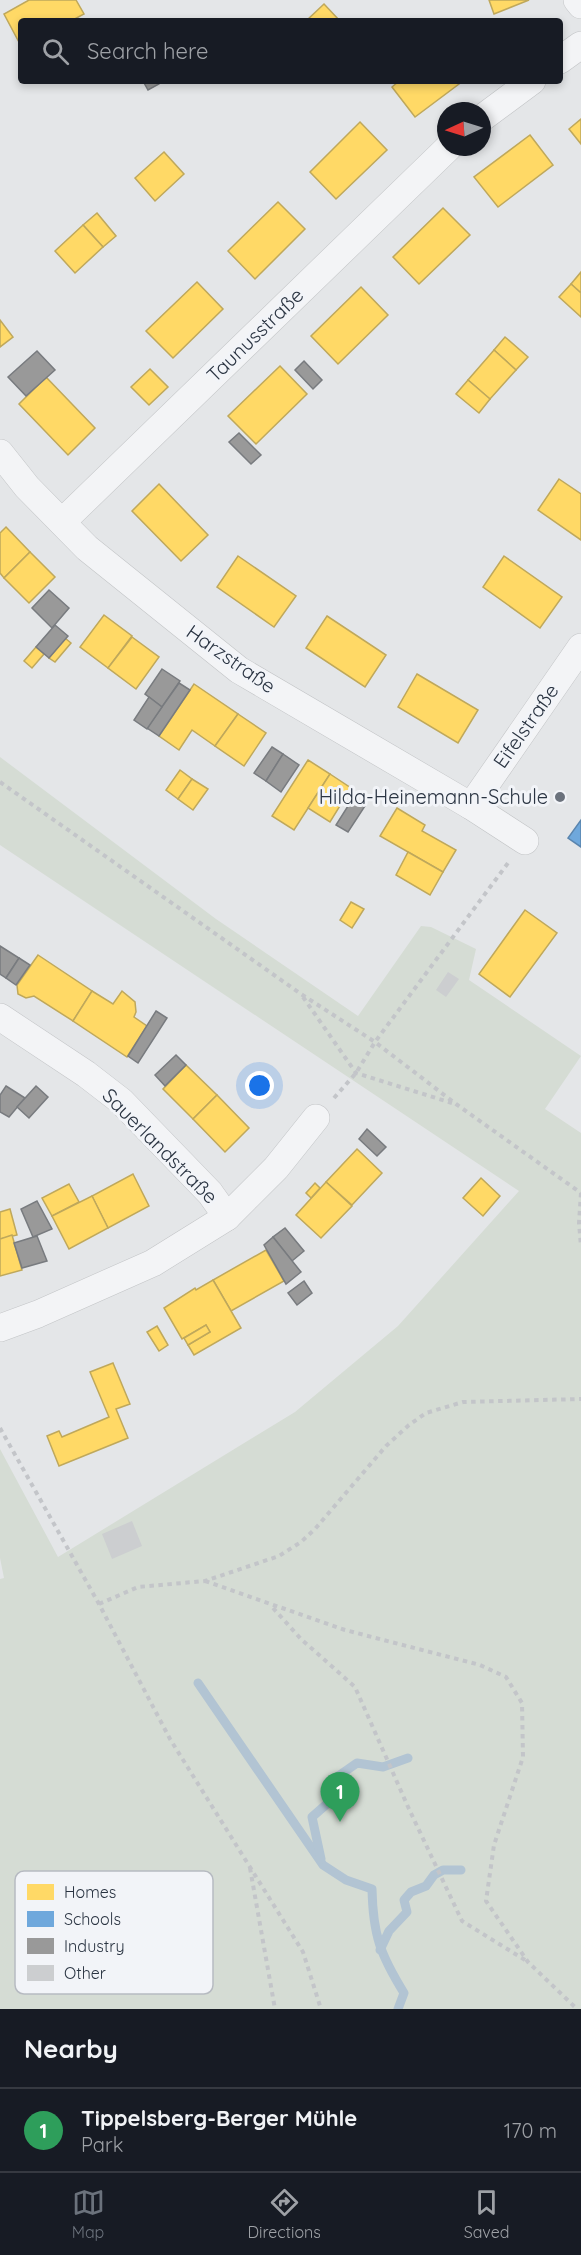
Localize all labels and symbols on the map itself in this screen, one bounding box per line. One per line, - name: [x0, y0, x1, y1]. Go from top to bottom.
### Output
- north arrow: [437, 102, 491, 156]
- street label: Taunusstraße: [201, 282, 308, 387]
- street label: Harzstraße: [182, 619, 281, 698]
- street label: Eifelstraße: [487, 679, 564, 773]
- place label: Hilda-Heinemann-Schule: [319, 784, 548, 809]
- marker: Hilda-Heinemann-Schule: [553, 790, 567, 804]
- your location: [245, 1071, 274, 1100]
- street label: Sauerlandstraße: [97, 1083, 223, 1209]
- pin: 1: [320, 1772, 360, 1822]
- legend: [15, 1871, 213, 1994]
- text: Homes: [64, 1882, 116, 1902]
- text: Schools: [64, 1909, 121, 1929]
- text: Industry: [64, 1936, 124, 1956]
- text: Other: [64, 1963, 106, 1983]

